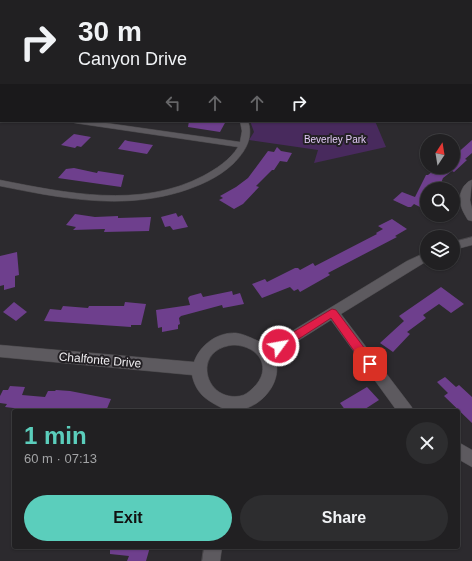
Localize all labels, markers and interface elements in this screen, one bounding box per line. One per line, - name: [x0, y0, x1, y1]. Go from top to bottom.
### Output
- icon: right: [12, 16, 64, 68]
- text: 30 m: [78, 16, 142, 47]
- text: Canyon Drive: [78, 49, 187, 69]
- icon: left: [162, 92, 184, 114]
- icon: ahead: [204, 92, 226, 114]
- icon: ahead: [246, 92, 268, 114]
- icon: right: [288, 92, 310, 114]
- park label: Beverley Park: [304, 134, 367, 145]
- north arrow: [420, 134, 460, 174]
- map controls: [420, 134, 460, 270]
- button: search: [420, 182, 460, 222]
- button: layers: [420, 230, 460, 270]
- position arrow: [258, 325, 300, 367]
- pin: [353, 347, 387, 381]
- street label: Chalfonte Drive: [58, 349, 142, 371]
- icon: arrive: [359, 353, 381, 375]
- text: 1 min: [24, 422, 87, 449]
- button: close: [406, 422, 448, 464]
- text: 60 m · 07:13: [24, 451, 97, 466]
- button: Exit: [24, 495, 232, 541]
- button: Share: [240, 495, 448, 541]

